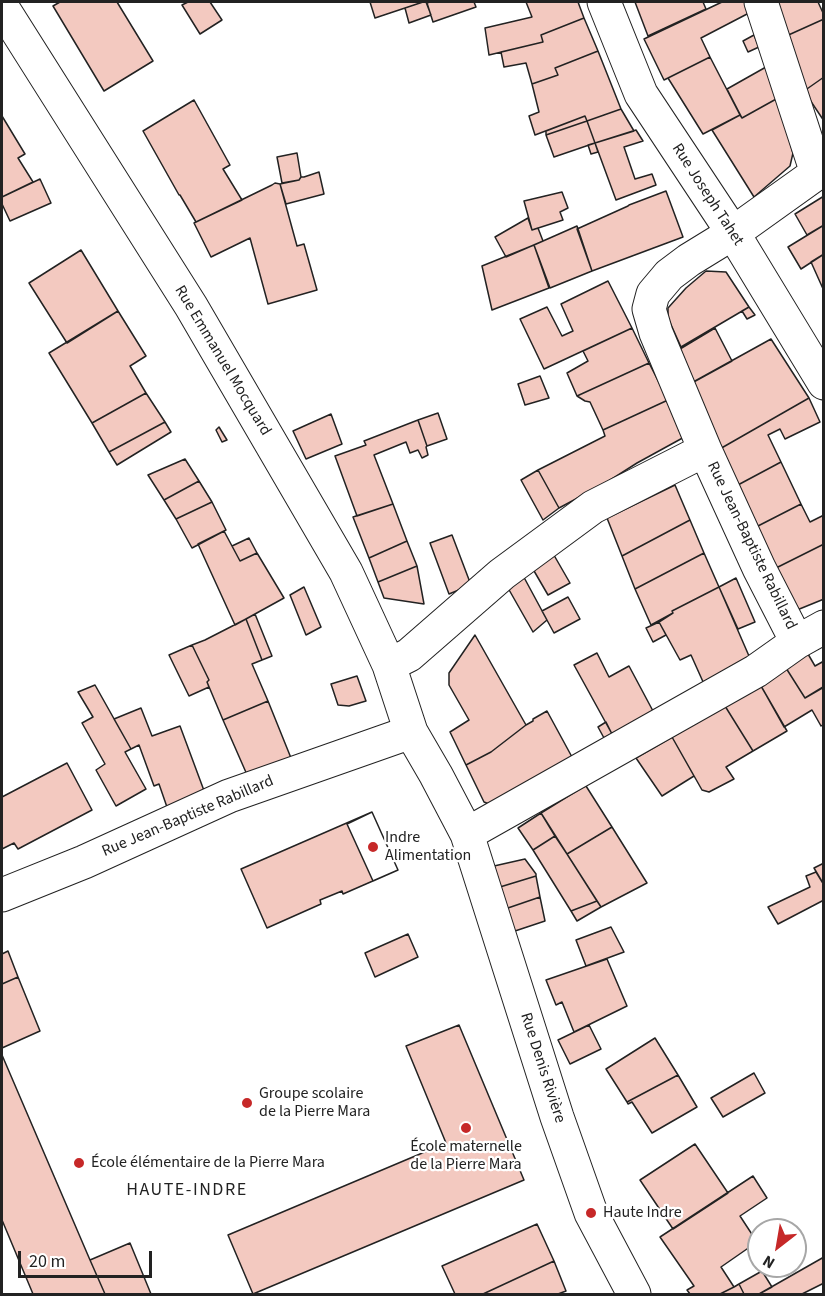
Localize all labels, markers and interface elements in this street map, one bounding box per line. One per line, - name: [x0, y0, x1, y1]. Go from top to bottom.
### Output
- street label: Rue Joseph Tahet: [667, 140, 747, 250]
- street label: Rue Emmanuel Mocquard: [170, 282, 274, 440]
- street label: Rue Jean-Baptiste Rabillard: [702, 459, 800, 633]
- street label: Rue Jean-Baptiste Rabillard: [99, 772, 277, 862]
- place label: Indre Alimentation: [385, 828, 471, 866]
- marker: Indre Alimentation: [366, 840, 380, 854]
- street label: Rue Denis Rivière: [515, 1010, 569, 1126]
- place label: Groupe scolaire de la Pierre Mara: [259, 1084, 370, 1122]
- marker: Groupe scolaire de la Pierre Mara: [240, 1096, 254, 1110]
- marker: École maternelle de la Pierre Mara: [459, 1121, 473, 1135]
- place label: École maternelle de la Pierre Mara: [410, 1137, 522, 1175]
- place label: École élémentaire de la Pierre Mara: [91, 1153, 325, 1173]
- marker: École élémentaire de la Pierre Mara: [72, 1156, 86, 1170]
- district label: HAUTE-INDRE: [126, 1180, 248, 1202]
- place label: Haute Indre: [603, 1203, 682, 1223]
- marker: Haute Indre: [584, 1206, 598, 1220]
- north arrow: [747, 1218, 807, 1278]
- scale bar: [21, 1239, 154, 1277]
- text: 20 m: [29, 1249, 65, 1274]
- text: N: [759, 1250, 779, 1274]

